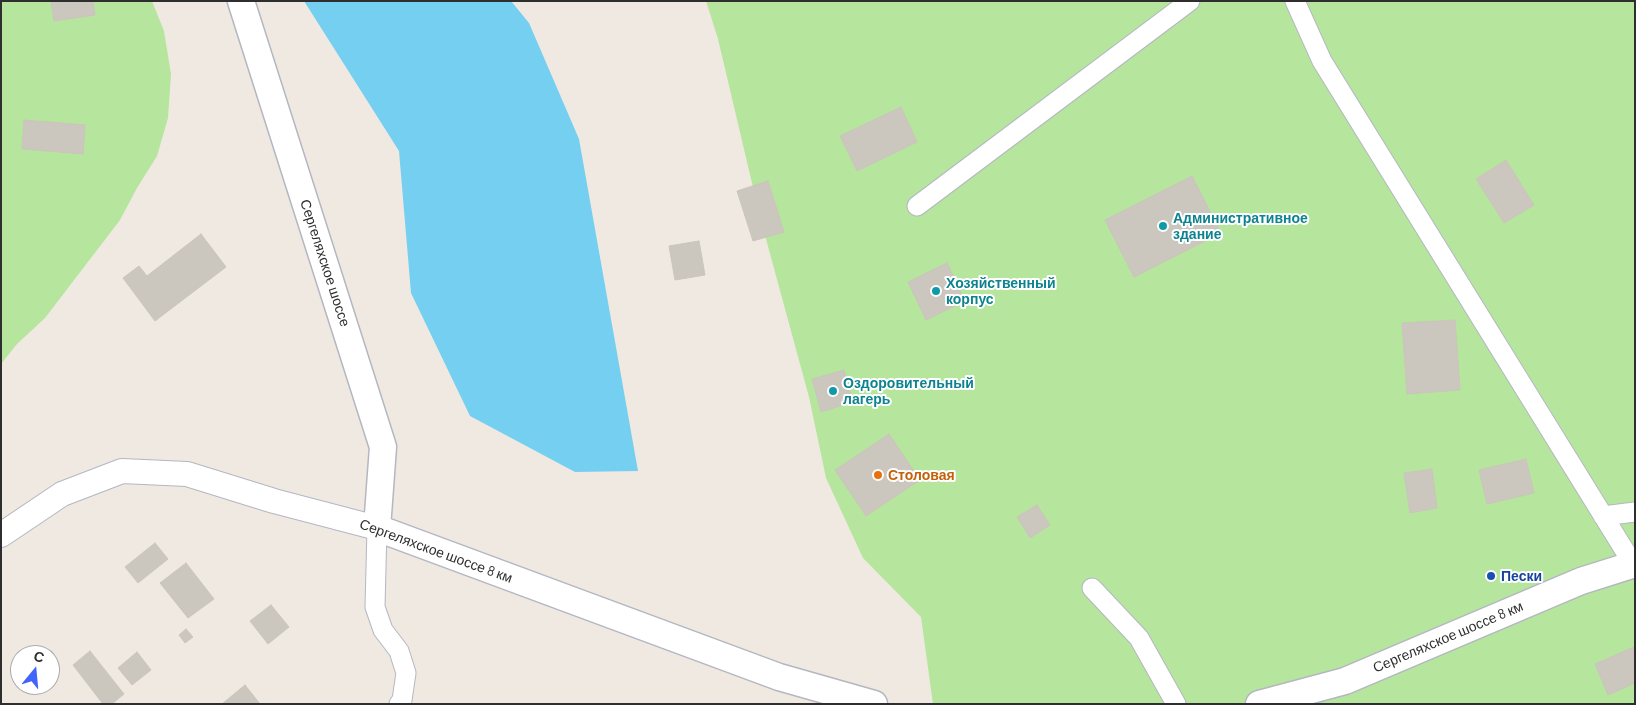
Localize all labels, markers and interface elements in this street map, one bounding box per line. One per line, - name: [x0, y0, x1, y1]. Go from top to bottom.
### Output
- street label: Сергеляхское шоссе: [296, 197, 354, 329]
- place label: Административное здание: [1173, 210, 1308, 242]
- marker: Административное здание: [1157, 220, 1169, 232]
- place label: Хозяйственный корпус: [946, 275, 1056, 308]
- marker: Хозяйственный корпус: [930, 285, 942, 297]
- place label: Оздоровительный лагерь: [843, 375, 974, 408]
- marker: Оздоровительный лагерь: [827, 385, 839, 397]
- place label: Столовая: [888, 467, 955, 483]
- marker: Столовая: [872, 469, 884, 481]
- street label: Сергеляхское шоссе 8 км: [357, 515, 515, 587]
- place label: Пески: [1501, 568, 1542, 584]
- marker: Пески: [1485, 570, 1497, 582]
- street label: Сергеляхское шоссе 8 км: [1370, 598, 1526, 676]
- north arrow: [10, 645, 60, 695]
- text: С: [32, 647, 47, 666]

